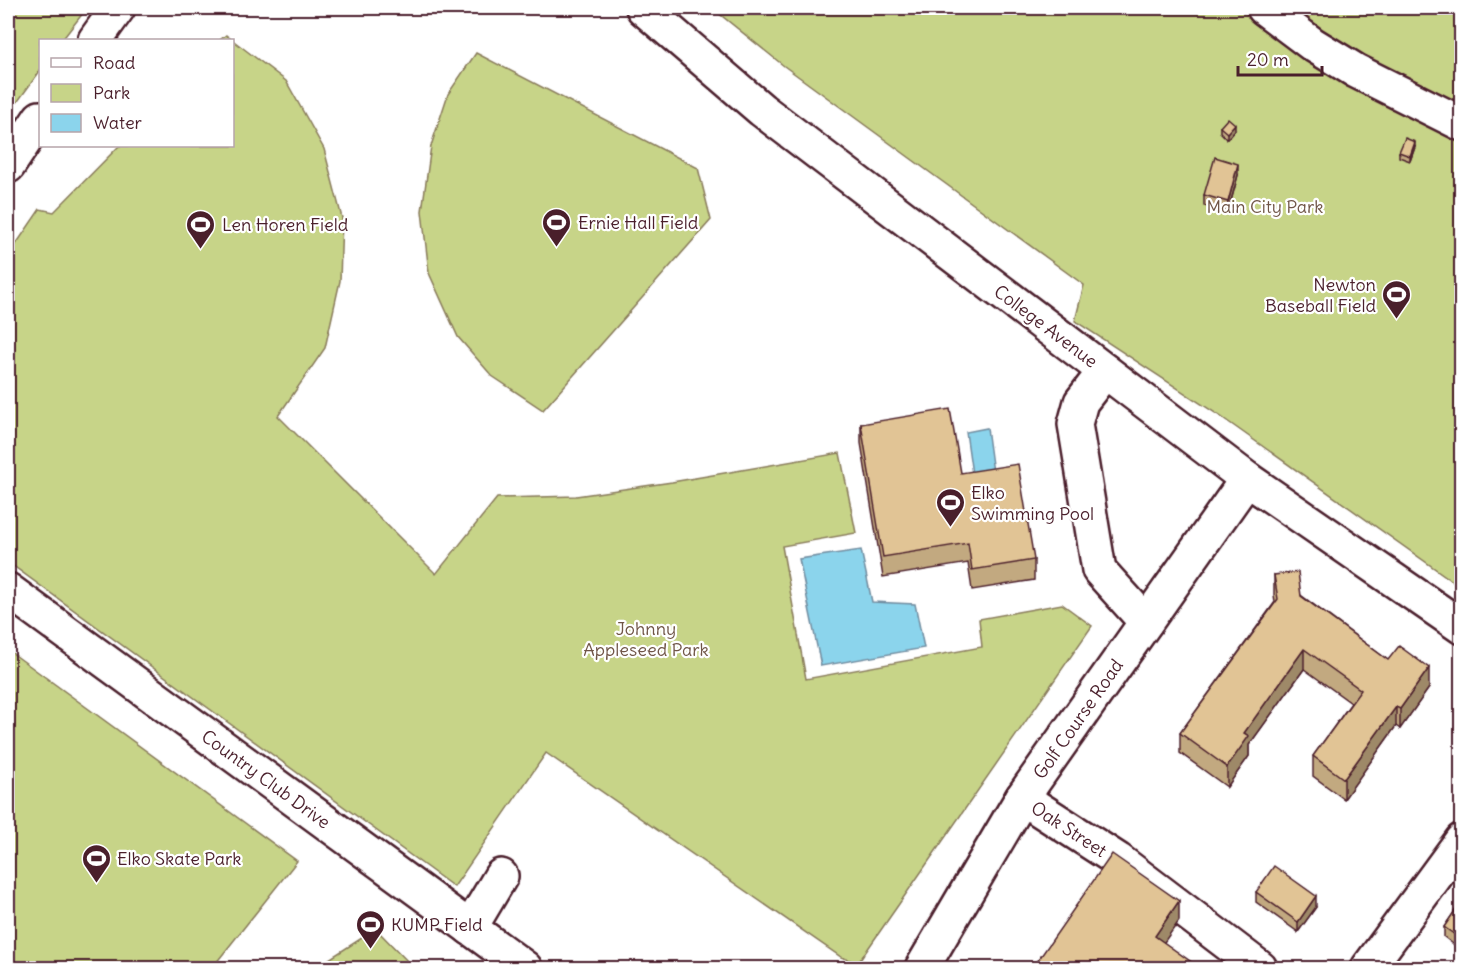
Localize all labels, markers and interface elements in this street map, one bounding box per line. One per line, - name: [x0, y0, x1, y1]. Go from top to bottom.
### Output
- legend: [39, 39, 234, 147]
- scale bar: [1238, 39, 1322, 77]
- text: 20 m: [1247, 48, 1289, 71]
- text: Road: [93, 51, 136, 74]
- text: Park: [93, 81, 130, 104]
- text: Water: [93, 111, 143, 134]
- park label: Main City Park: [1206, 195, 1324, 218]
- sports icon: Ernie Hall Field: [541, 206, 573, 248]
- sports icon: Len Horen Field: [185, 208, 217, 250]
- place label: Ernie Hall Field: [578, 211, 699, 234]
- place label: Len Horen Field: [222, 213, 349, 236]
- place label: Newton Baseball Field: [1265, 273, 1376, 317]
- sports icon: Newton Baseball Field: [1381, 278, 1413, 320]
- street label: College Avenue: [990, 280, 1102, 372]
- place label: Elko Swimming Pool: [971, 481, 1094, 525]
- sports icon: Elko Swimming Pool: [934, 486, 966, 528]
- park label: Johnny Appleseed Park: [583, 617, 709, 661]
- street label: Golf Course Road: [1028, 654, 1128, 783]
- street label: Country Club Drive: [197, 725, 335, 833]
- street label: Oak Street: [1027, 796, 1111, 862]
- sports icon: Elko Skate Park: [80, 842, 112, 884]
- place label: Elko Skate Park: [117, 847, 241, 870]
- sports icon: KUMP Field: [354, 908, 386, 950]
- place label: KUMP Field: [391, 913, 483, 936]

